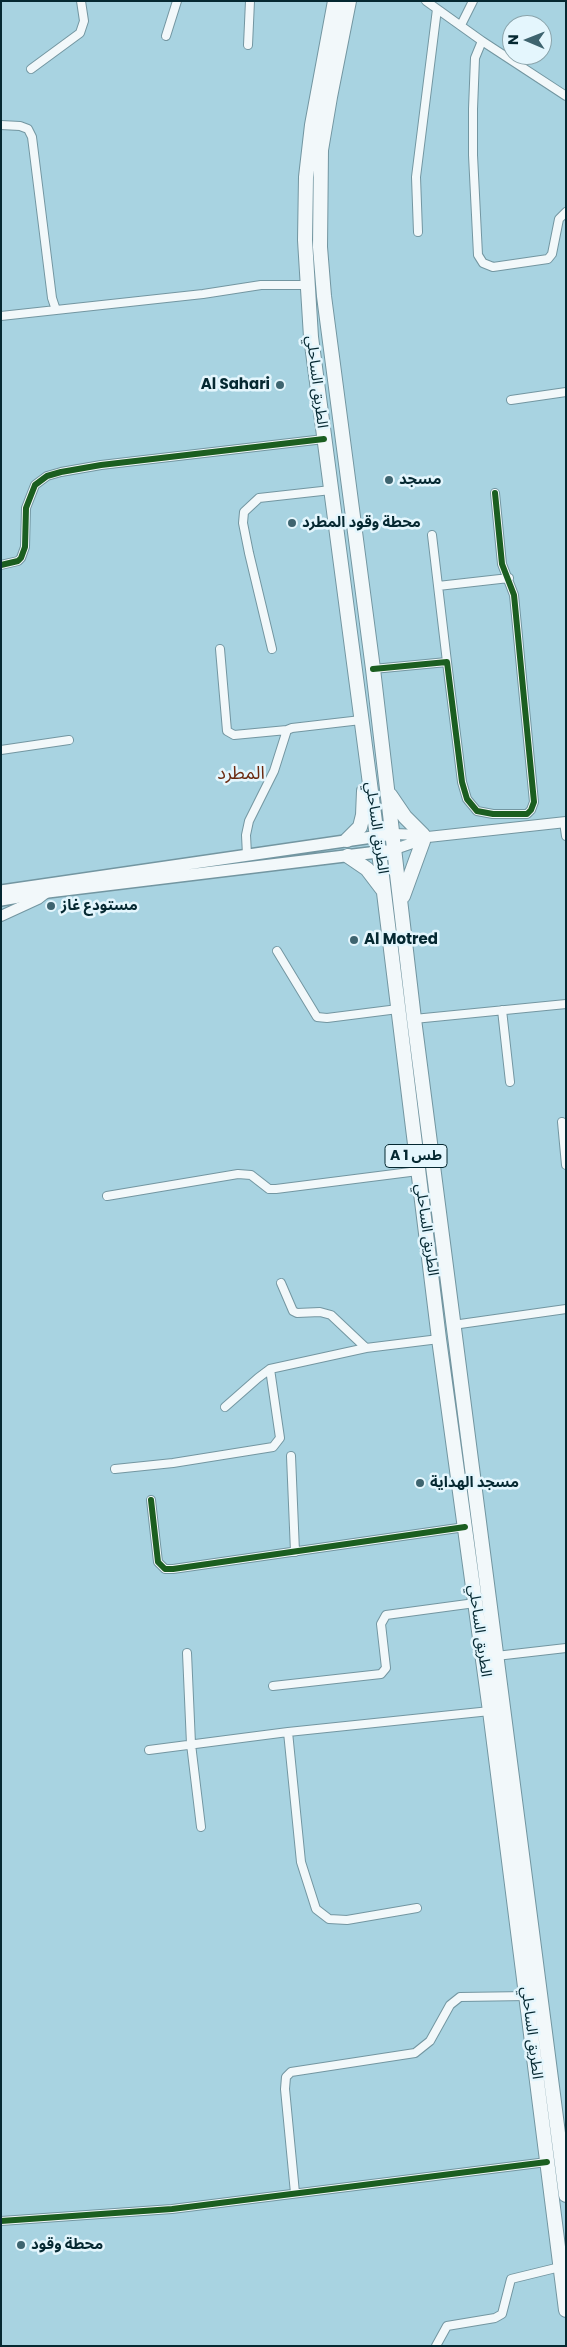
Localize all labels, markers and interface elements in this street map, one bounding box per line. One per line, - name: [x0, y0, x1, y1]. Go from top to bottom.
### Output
- north arrow: [502, 15, 552, 65]
- text: N: [503, 34, 523, 45]
- street label: الطريق الساحلي: [301, 335, 331, 429]
- place label: Al Sahari: [201, 376, 270, 394]
- marker: Al Sahari: [274, 379, 286, 391]
- place label: مسجد: [399, 471, 441, 489]
- marker: مسجد: [383, 474, 395, 486]
- place label: محطة وقود المطرد: [302, 514, 421, 532]
- marker: محطة وقود المطرد: [286, 517, 298, 529]
- district label: المطرد: [217, 763, 265, 785]
- street label: الطريق الساحلي: [361, 781, 391, 875]
- place label: مستودع غاز: [61, 897, 138, 915]
- marker: مستودع غاز: [45, 900, 57, 912]
- place label: Al Motred: [364, 931, 438, 949]
- marker: Al Motred: [348, 934, 360, 946]
- road number: A 1 طس: [385, 1144, 447, 1168]
- street label: الطريق الساحلي: [411, 1183, 441, 1277]
- place label: مسجد الهداية: [430, 1474, 519, 1492]
- marker: مسجد الهداية: [414, 1477, 426, 1489]
- street label: الطريق الساحلي: [464, 1584, 494, 1678]
- street label: الطريق الساحلي: [516, 1986, 546, 2080]
- place label: محطة وقود: [31, 2236, 103, 2254]
- marker: محطة وقود: [15, 2239, 27, 2251]

